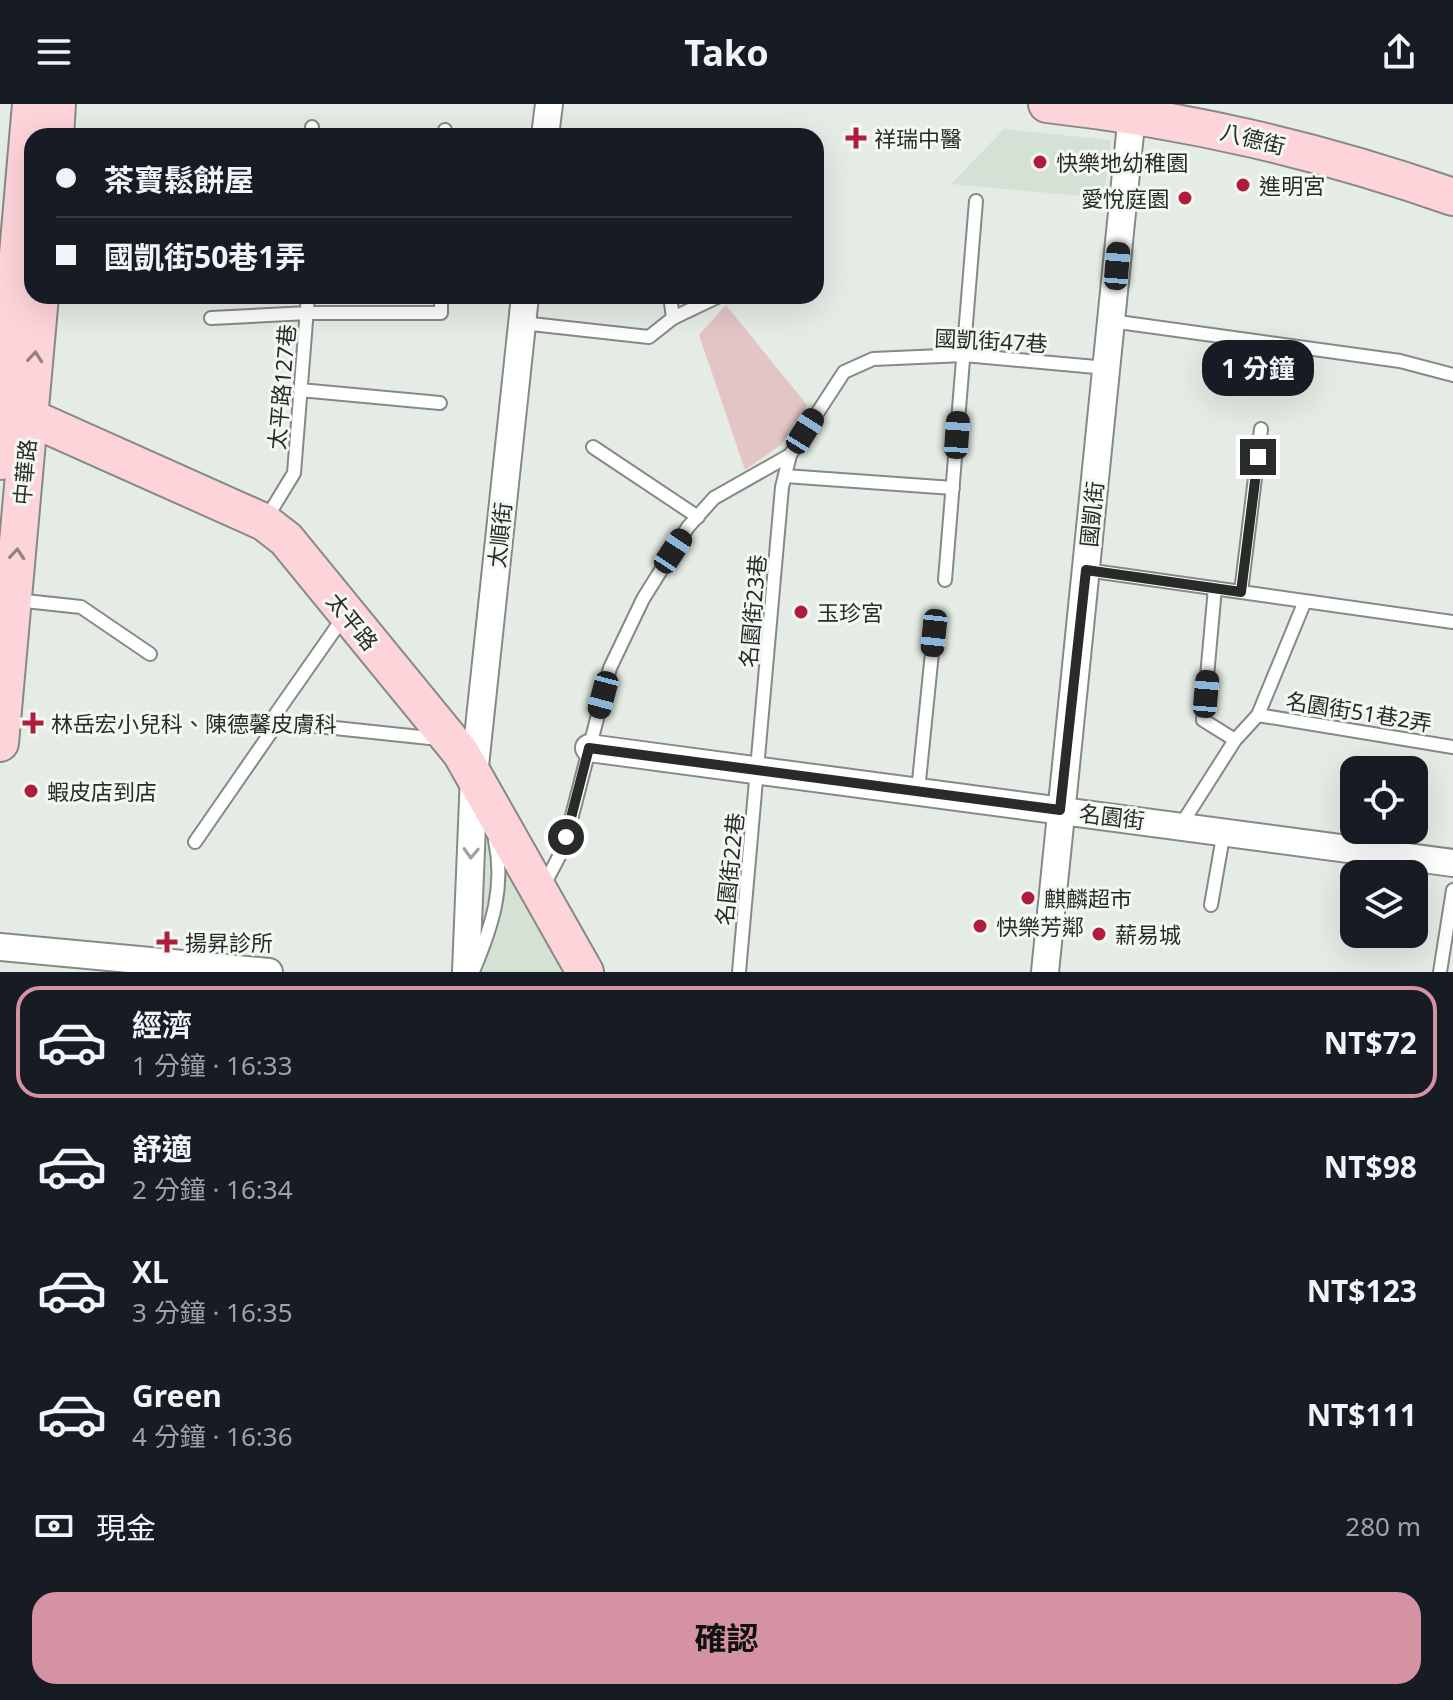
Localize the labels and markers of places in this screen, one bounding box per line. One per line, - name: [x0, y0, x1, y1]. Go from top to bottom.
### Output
- place label: 祥瑞中醫: [874, 123, 962, 153]
- marker: 祥瑞中醫: [845, 127, 867, 149]
- place label: 快樂地幼稚園: [1056, 147, 1188, 177]
- marker: 快樂地幼稚園: [1031, 153, 1049, 171]
- place label: 進明宮: [1259, 170, 1325, 200]
- marker: 進明宮: [1234, 176, 1252, 194]
- place label: 愛悅庭園: [1081, 183, 1169, 213]
- marker: 愛悅庭園: [1176, 189, 1194, 207]
- place label: 玉珍宮: [817, 597, 883, 627]
- marker: 玉珍宮: [792, 603, 810, 621]
- place label: 林岳宏小兒科、陳德馨皮膚科: [51, 708, 337, 738]
- marker: 林岳宏小兒科、陳德馨皮膚科: [22, 712, 44, 734]
- place label: 蝦皮店到店: [47, 776, 157, 806]
- marker: 蝦皮店到店: [22, 782, 40, 800]
- place label: 麒麟超市: [1044, 883, 1132, 913]
- marker: 麒麟超市: [1019, 889, 1037, 907]
- place label: 快樂芳鄰: [996, 911, 1084, 941]
- marker: 快樂芳鄰: [971, 917, 989, 935]
- place label: 薪易城: [1115, 919, 1181, 949]
- marker: 薪易城: [1090, 925, 1108, 943]
- place label: 揚昇診所: [185, 927, 273, 957]
- marker: 揚昇診所: [156, 931, 178, 953]

